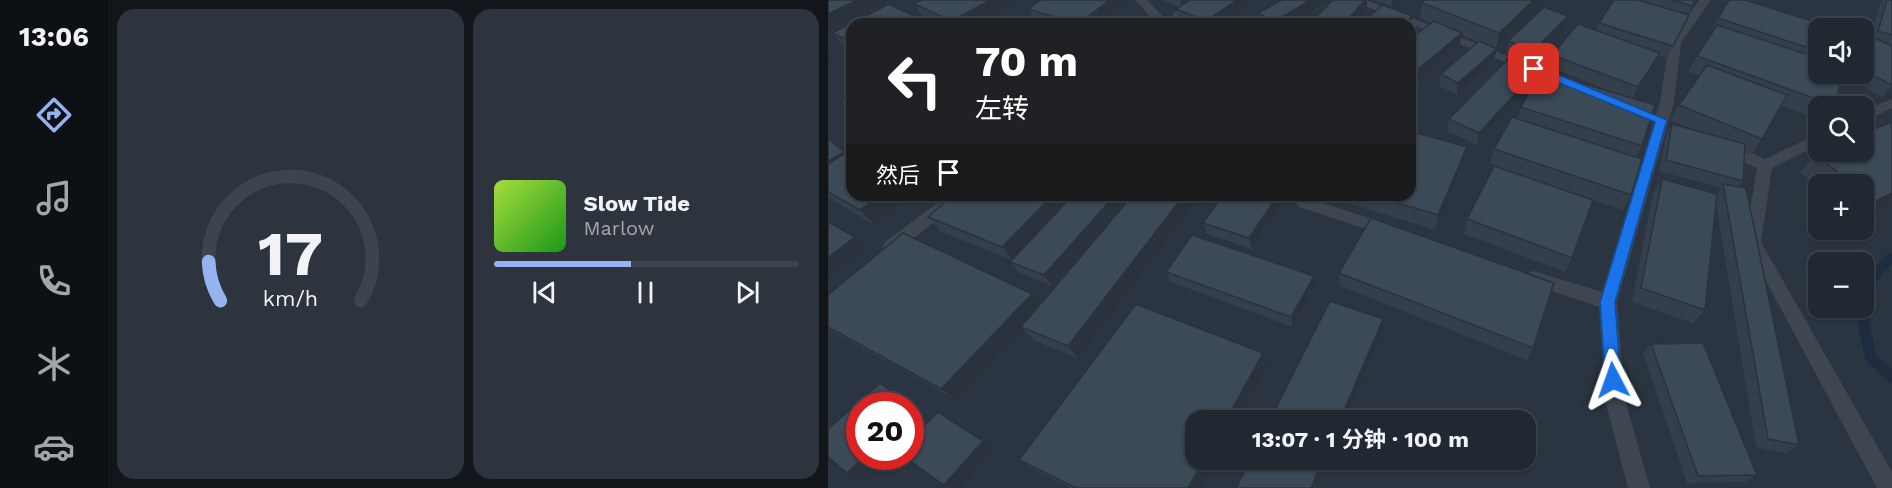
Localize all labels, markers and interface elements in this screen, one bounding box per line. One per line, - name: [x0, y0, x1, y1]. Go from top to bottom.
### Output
- map controls: [1808, 18, 1874, 318]
- button: sound: [1808, 18, 1874, 84]
- text: 13:06: [19, 21, 89, 53]
- text: 70 m: [975, 37, 1078, 86]
- icon: left: [876, 42, 954, 120]
- pin: [1508, 43, 1559, 94]
- icon: arrive: [1517, 52, 1550, 85]
- text: 左转: [975, 93, 1029, 125]
- icon: directions: [33, 94, 75, 136]
- button: search: [1808, 96, 1874, 162]
- icon: arrive: [932, 156, 965, 189]
- text: 然后: [876, 163, 920, 188]
- button: +: [1808, 174, 1874, 240]
- icon: music: [33, 177, 75, 219]
- text: Slow Tide: [584, 191, 690, 216]
- text: Marlow: [584, 216, 654, 240]
- text: 17: [258, 217, 323, 290]
- button: −: [1808, 252, 1874, 318]
- icon: phone: [33, 260, 75, 302]
- icon: previous: [528, 276, 561, 309]
- icon: pause: [629, 276, 662, 309]
- icon: next: [731, 276, 764, 309]
- text: km/h: [263, 286, 318, 311]
- icon: climate: [33, 343, 75, 385]
- position arrow: [1581, 348, 1645, 412]
- speed limit sign: 20: [846, 392, 924, 470]
- icon: car: [33, 426, 75, 468]
- text: 13:07 · 1 分钟 · 100 m: [1252, 427, 1469, 452]

